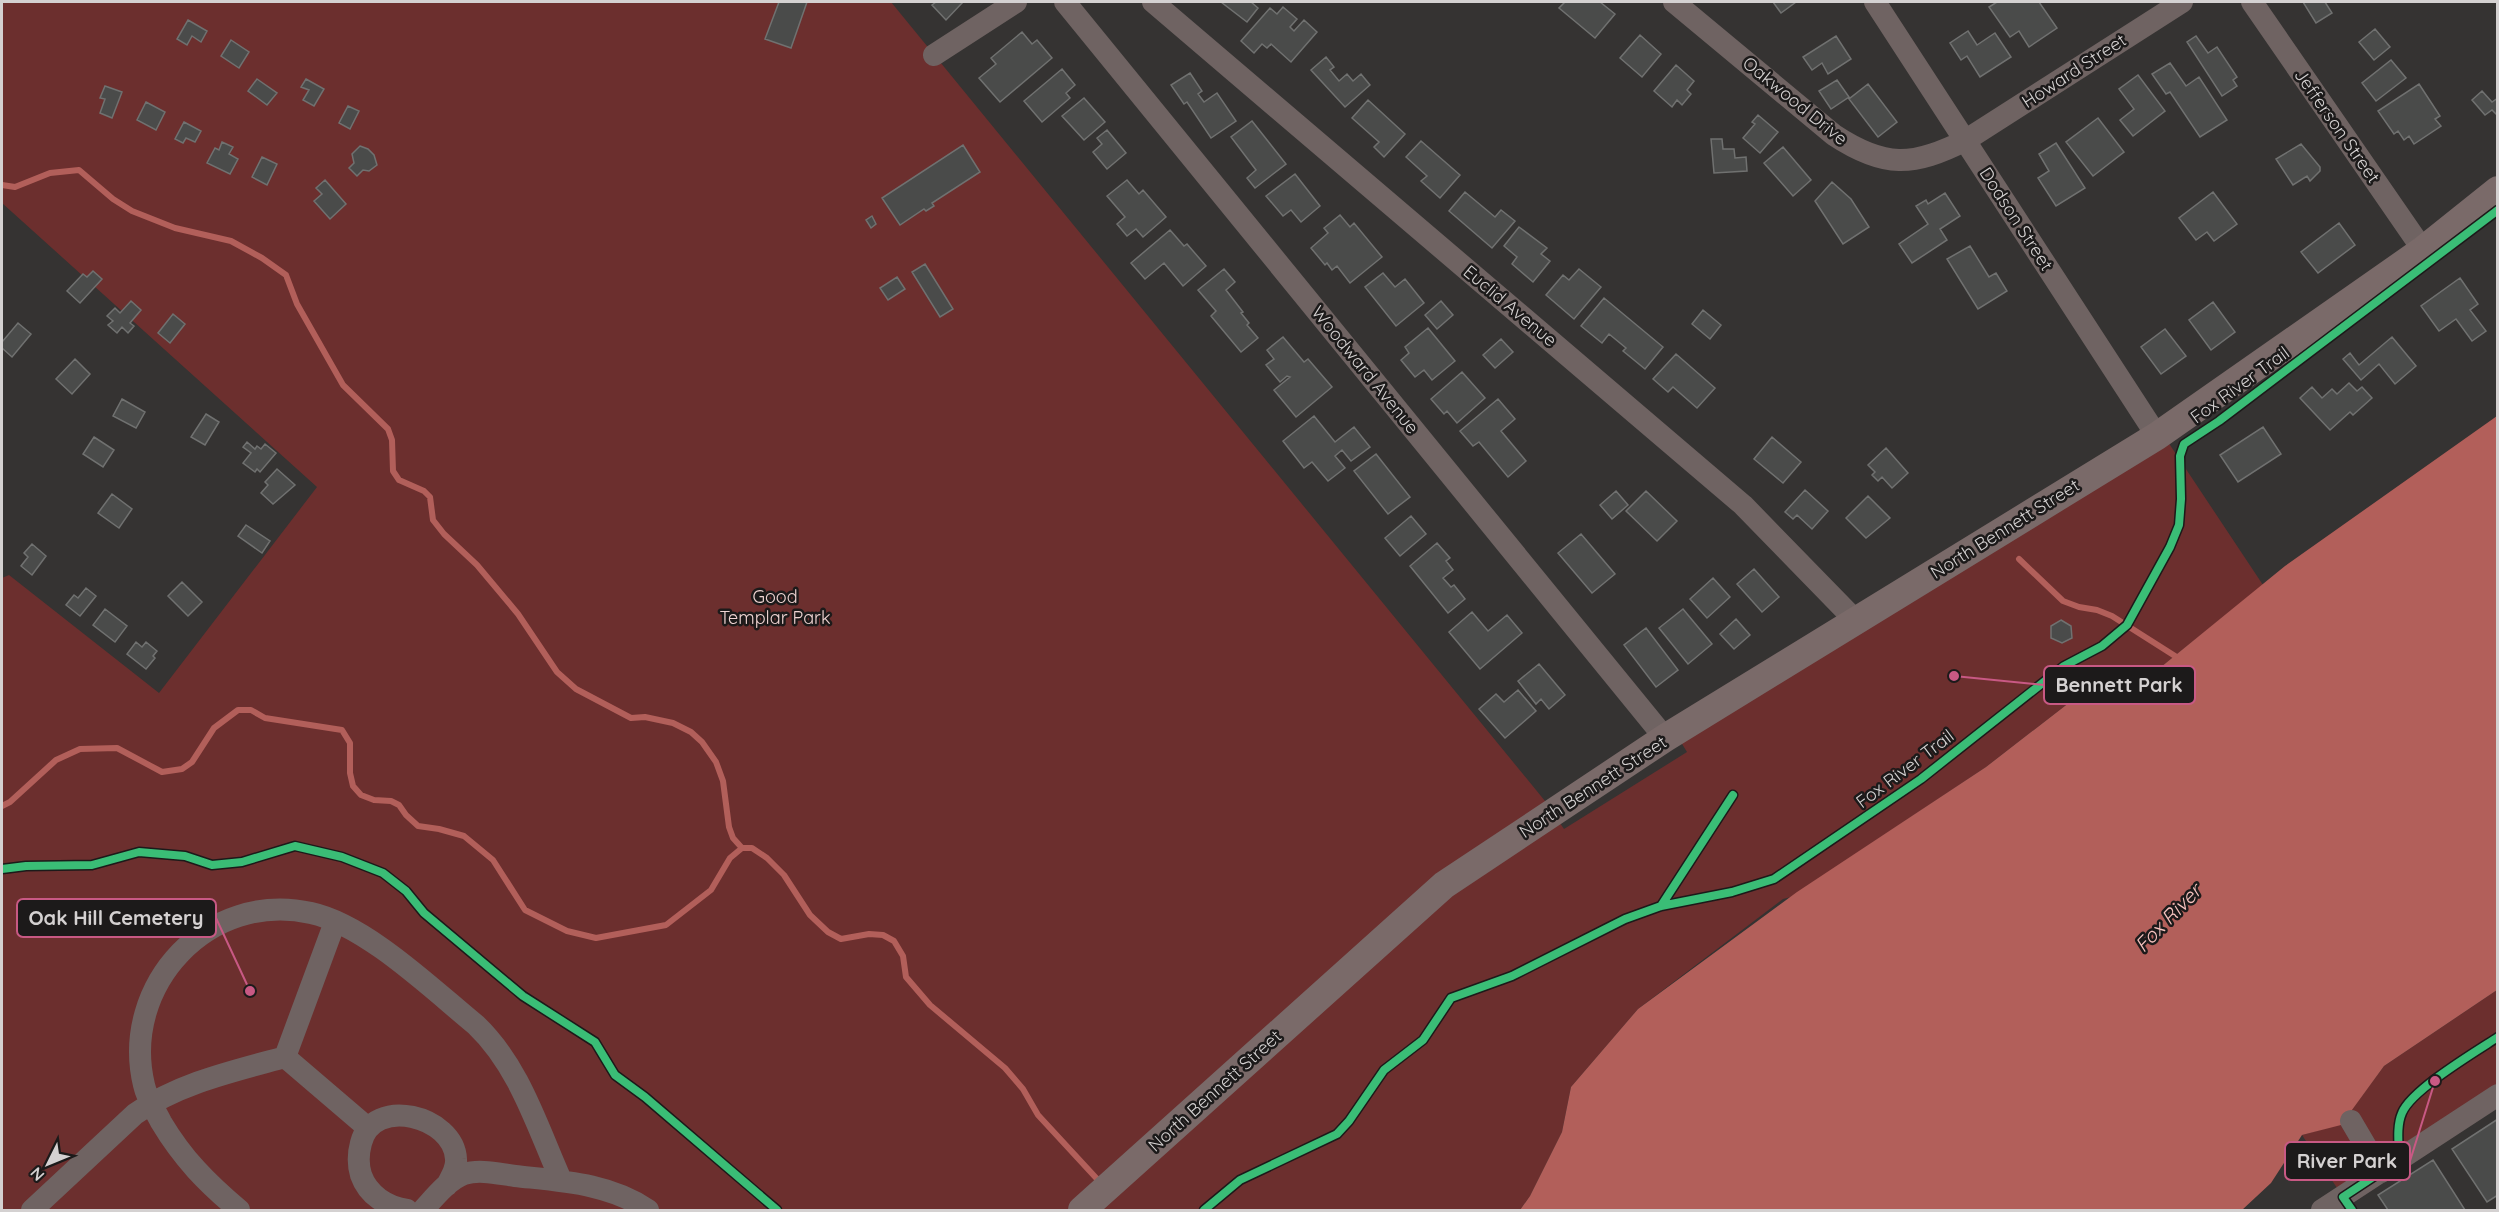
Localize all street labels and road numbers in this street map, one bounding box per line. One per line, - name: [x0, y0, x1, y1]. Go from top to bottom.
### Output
- street label: Howard Street: [2017, 28, 2130, 113]
- street label: Oakwood Drive: [1738, 51, 1853, 150]
- street label: Jefferson Street: [2289, 64, 2385, 187]
- street label: Dodson Street: [1974, 163, 2058, 275]
- street label: Euclid Avenue: [1459, 260, 1562, 351]
- street label: Woodward Avenue: [1307, 301, 1424, 438]
- street label: Fox River Trail: [2186, 341, 2294, 428]
- street label: North Bennett Street: [1926, 473, 2083, 584]
- street label: Fox River Trail: [1851, 724, 1958, 813]
- street label: North Bennett Street: [1515, 730, 1671, 843]
- street label: North Bennett Street: [1143, 1025, 1286, 1156]

